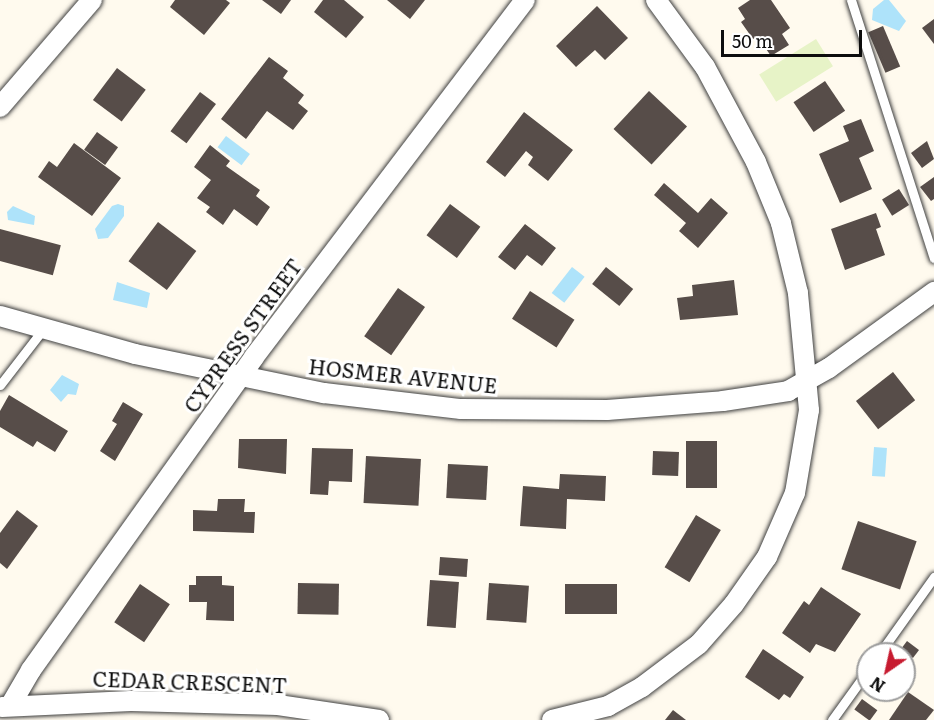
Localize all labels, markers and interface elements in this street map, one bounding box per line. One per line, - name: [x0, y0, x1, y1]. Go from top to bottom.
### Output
- scale bar: [724, 18, 865, 56]
- text: 50 m: [732, 27, 773, 54]
- street label: CYPRESS STREET: [178, 253, 306, 417]
- street label: HOSMER AVENUE: [307, 353, 499, 397]
- north arrow: [856, 642, 916, 702]
- street label: CEDAR CRESCENT: [92, 665, 288, 697]
- text: N: [865, 672, 889, 699]

